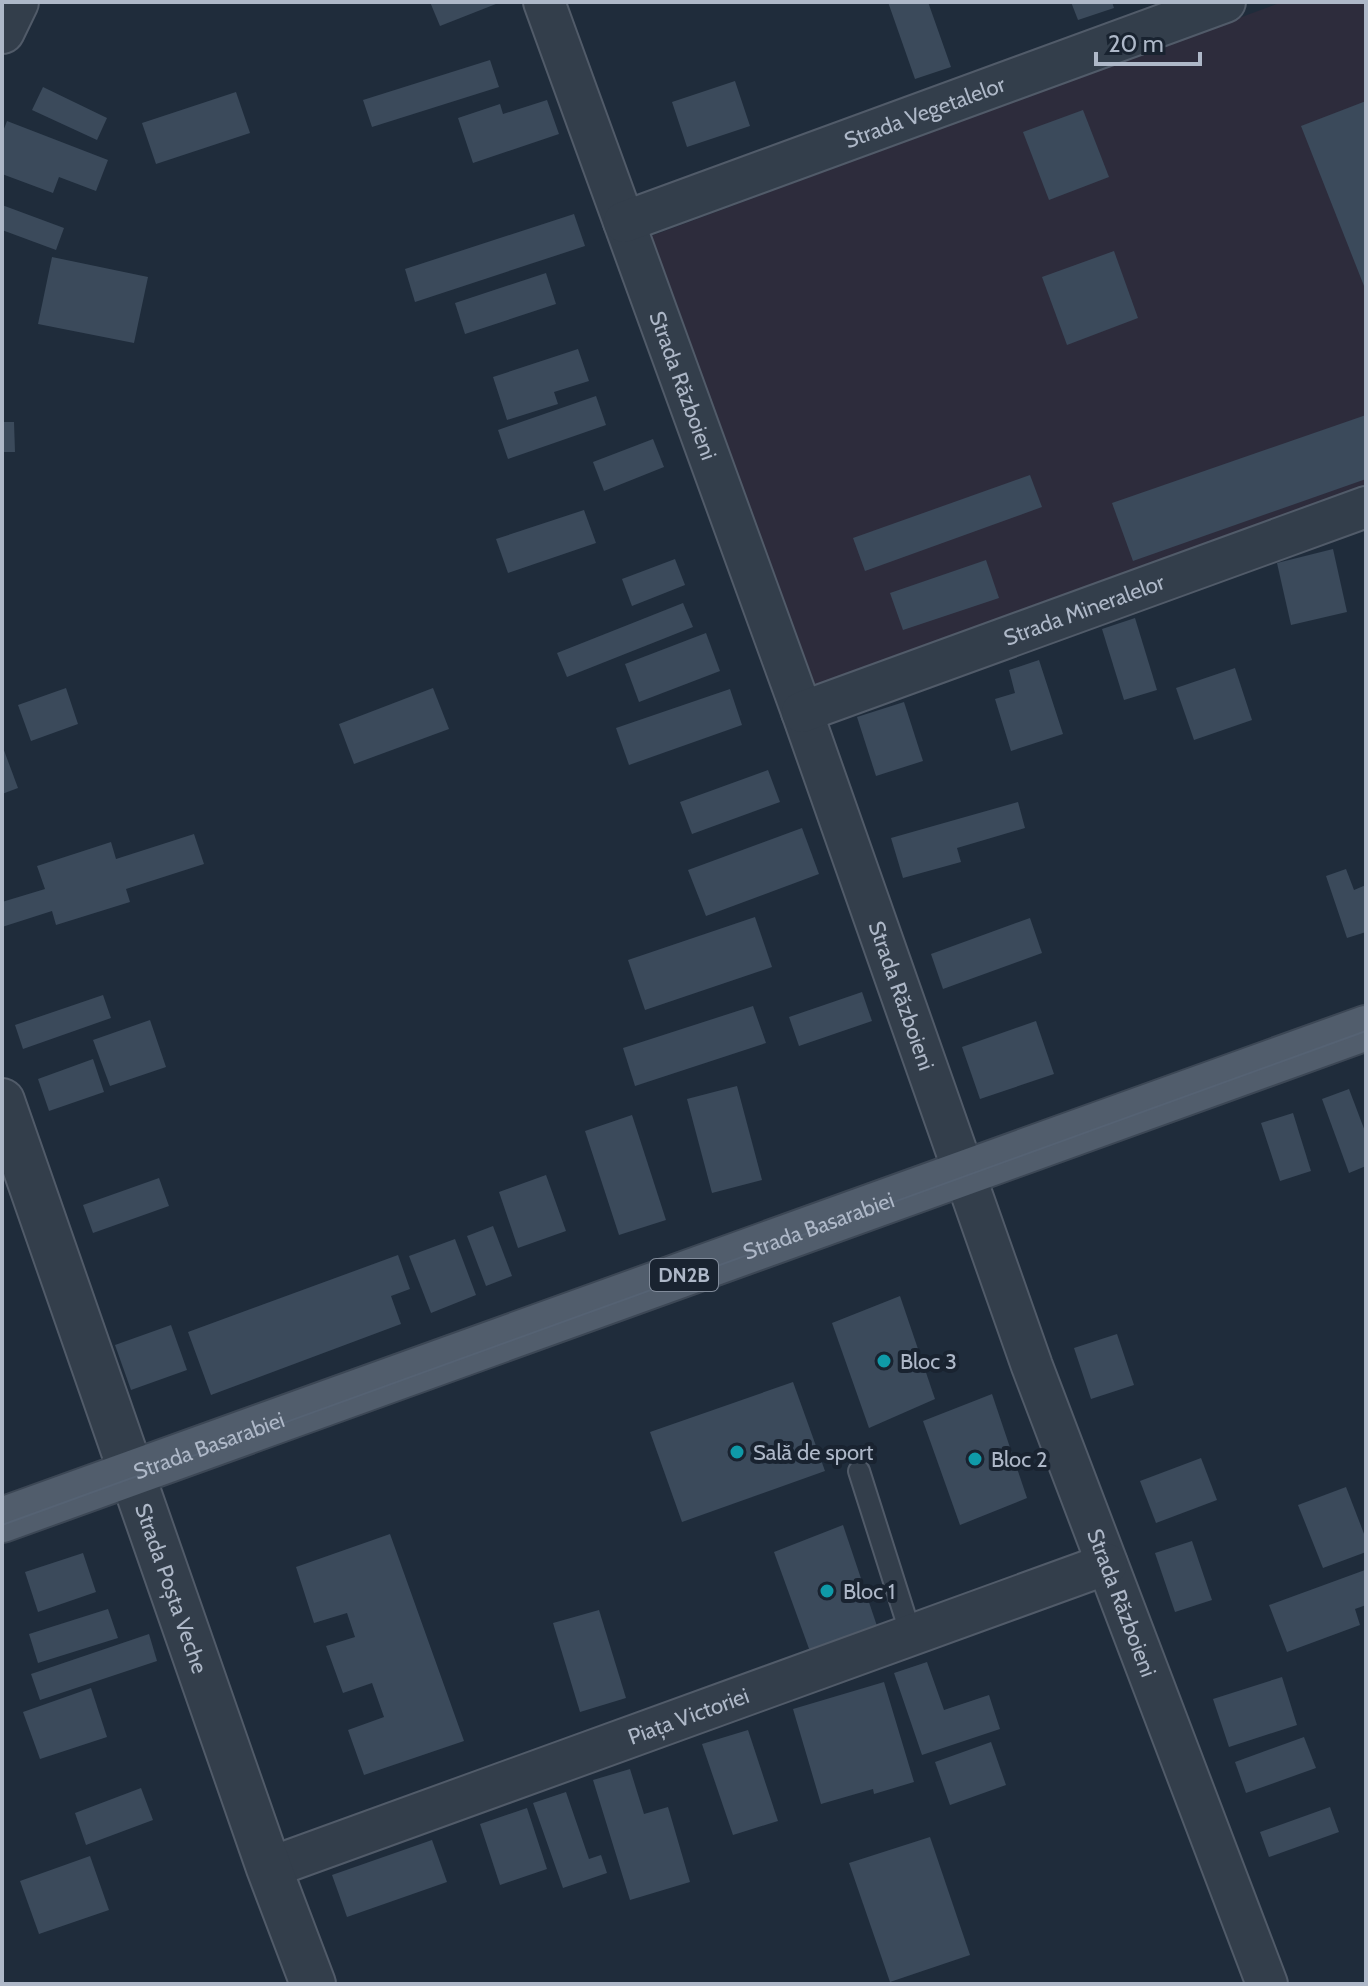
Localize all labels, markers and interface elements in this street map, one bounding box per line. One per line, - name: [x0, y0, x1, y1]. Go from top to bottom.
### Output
- scale bar: [1096, 16, 1200, 66]
- text: 20 m: [1108, 29, 1164, 58]
- street label: Strada Vegetalelor: [840, 70, 1009, 154]
- street label: Strada Războieni: [644, 307, 723, 464]
- street label: Strada Mineralelor: [1000, 568, 1168, 651]
- street label: Strada Războieni: [863, 917, 940, 1074]
- street label: Strada Basarabiei: [739, 1186, 898, 1265]
- road number: DN2B: [650, 1259, 718, 1291]
- place label: Bloc 3: [900, 1348, 957, 1375]
- marker: Bloc 3: [875, 1352, 893, 1370]
- street label: Strada Basarabiei: [130, 1406, 288, 1485]
- place label: Sală de sport: [753, 1439, 874, 1466]
- marker: Sală de sport: [728, 1443, 746, 1461]
- place label: Bloc 2: [991, 1446, 1048, 1473]
- marker: Bloc 2: [966, 1450, 984, 1468]
- street label: Strada Poșta Veche: [130, 1500, 214, 1677]
- street label: Strada Războieni: [1082, 1525, 1162, 1681]
- place label: Bloc 1: [843, 1578, 895, 1605]
- marker: Bloc 1: [818, 1582, 836, 1600]
- street label: Piața Victoriei: [624, 1682, 752, 1750]

